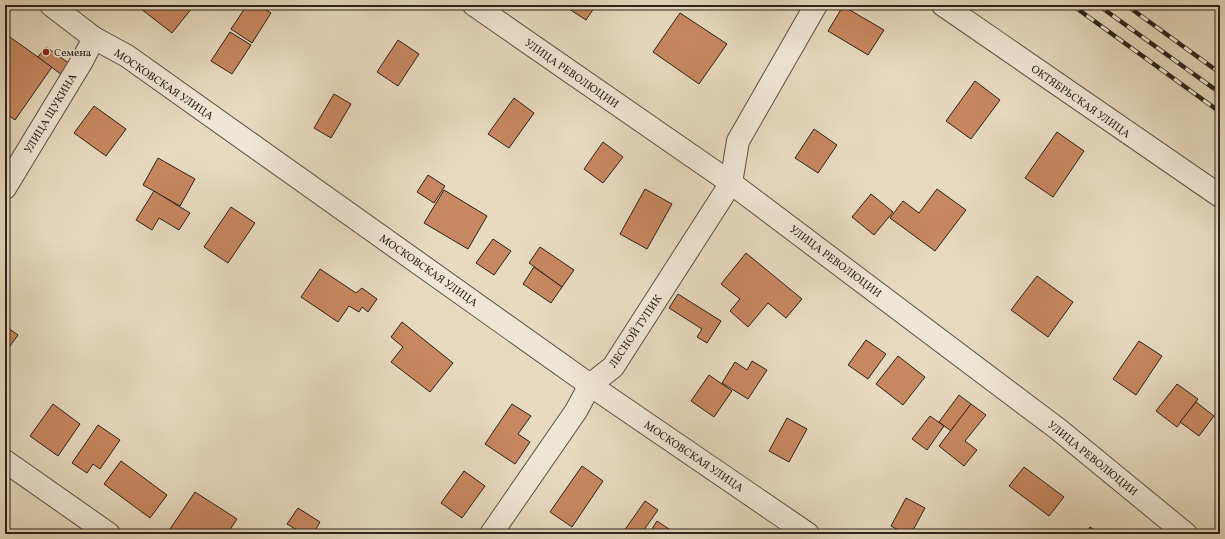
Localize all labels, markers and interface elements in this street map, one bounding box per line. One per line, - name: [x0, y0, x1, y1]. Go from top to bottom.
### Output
- street label: УЛИЦА РЕВОЛЮЦИИ: [521, 36, 621, 112]
- place label: Семена: [54, 46, 92, 61]
- street label: МОСКОВСКАЯ УЛИЦА: [110, 46, 216, 124]
- marker: Семена: [41, 47, 51, 57]
- street label: ОКТЯБРЬСКАЯ УЛИЦА: [1027, 62, 1133, 142]
- street label: УЛИЦА ЩУКИНА: [21, 71, 81, 157]
- street label: УЛИЦА РЕВОЛЮЦИИ: [786, 223, 884, 302]
- street label: МОСКОВСКАЯ УЛИЦА: [376, 231, 481, 311]
- street label: ЛЕСНОЙ ТУПИК: [606, 292, 667, 371]
- street label: МОСКОВСКАЯ УЛИЦА: [640, 418, 746, 496]
- street label: УЛИЦА РЕВОЛЮЦИИ: [1044, 418, 1140, 500]

